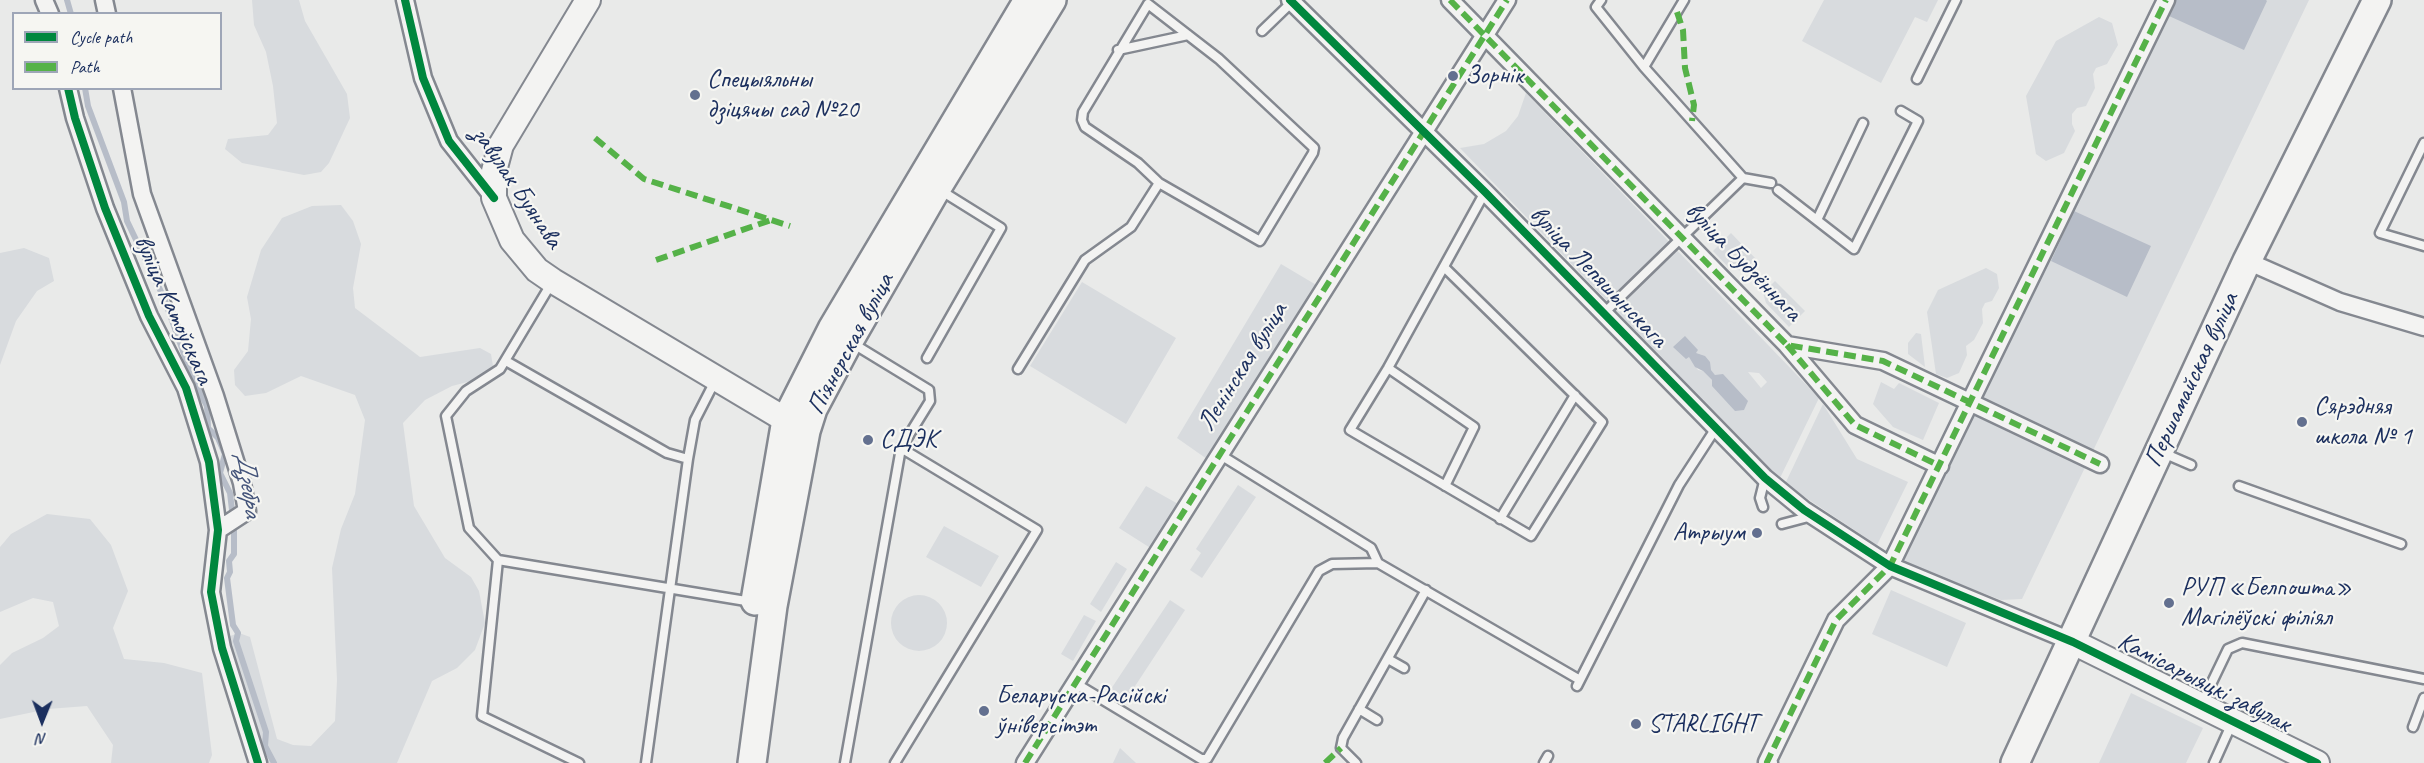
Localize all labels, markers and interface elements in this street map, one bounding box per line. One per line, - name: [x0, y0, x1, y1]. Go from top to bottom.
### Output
- legend: [12, 12, 222, 90]
- text: Cycle path: [70, 26, 132, 48]
- text: Path: [70, 56, 100, 78]
- place label: Зорнік: [1465, 60, 1523, 92]
- place label: Спецыяльны дзіцячы сад №20: [707, 64, 859, 125]
- marker: Зорнік: [1446, 69, 1460, 83]
- marker: Спецыяльны дзіцячы сад №20: [688, 88, 702, 102]
- street label: завулак Буянава: [465, 121, 569, 255]
- street label: вуліца Будзённага: [1678, 196, 1808, 328]
- street label: вуліца Лепяшынскага: [1522, 199, 1674, 355]
- street label: вуліца Катоўскага: [126, 231, 220, 389]
- street label: Піянерская вуліца: [801, 268, 901, 420]
- street label: Першамайская вуліца: [2138, 288, 2246, 472]
- street label: Ленінская вуліца: [1191, 297, 1295, 437]
- place label: Сярэдняя школа № 1: [2314, 391, 2412, 452]
- marker: Сярэдняя школа № 1: [2295, 415, 2309, 429]
- place label: СДЭК: [880, 424, 937, 456]
- marker: СДЭК: [861, 433, 875, 447]
- water label: Дзебра: [228, 451, 268, 519]
- place label: Атрыум: [1673, 517, 1745, 549]
- marker: Атрыум: [1750, 526, 1764, 540]
- place label: РУП «Белпошта» Магілёўскі філіял: [2181, 572, 2352, 634]
- marker: РУП «Белпошта» Магілёўскі філіял: [2162, 596, 2176, 610]
- street label: Камісарыяцкі завулак: [2112, 626, 2296, 740]
- place label: Беларуска-Расійскі ўніверсітэт: [996, 680, 1166, 742]
- north arrow: [12, 691, 72, 751]
- marker: Беларуска-Расійскі ўніверсітэт: [977, 704, 991, 718]
- place label: STARLIGHT: [1648, 708, 1758, 740]
- marker: STARLIGHT: [1629, 717, 1643, 731]
- text: N: [37, 729, 47, 749]

